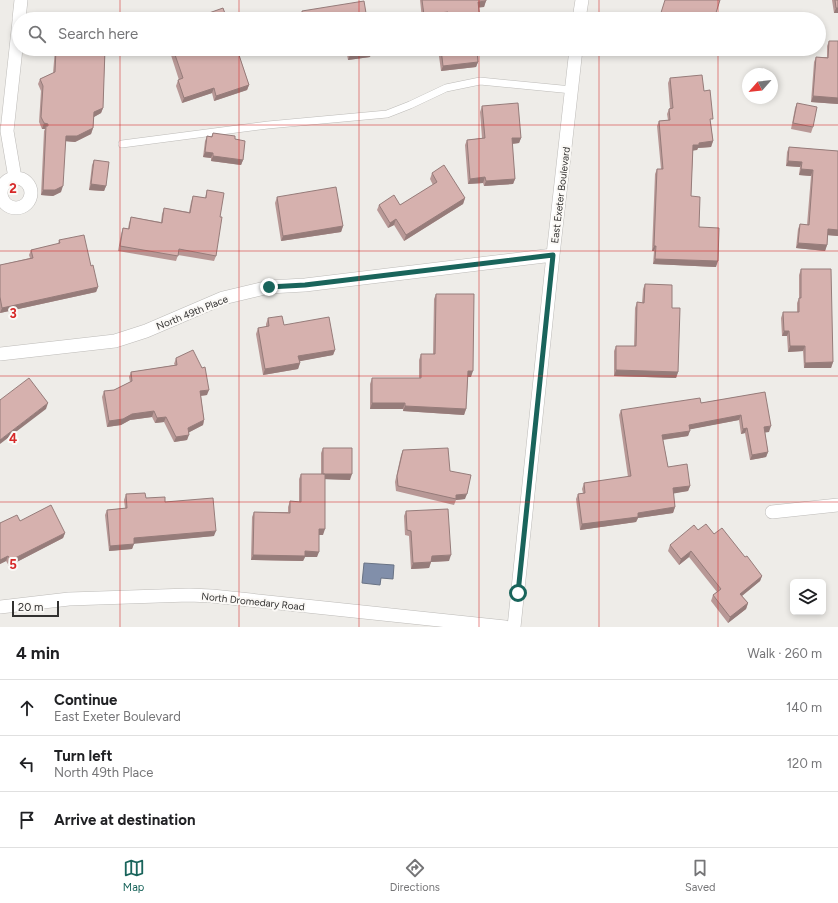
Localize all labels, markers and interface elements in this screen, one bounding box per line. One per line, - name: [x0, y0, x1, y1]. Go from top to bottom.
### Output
- search box: [12, 12, 826, 56]
- icon: search: [26, 23, 48, 45]
- text: Search here: [58, 25, 138, 43]
- north arrow: [742, 68, 778, 104]
- street label: East Exeter Boulevard: [548, 146, 573, 244]
- text: 2: [9, 181, 17, 196]
- route end: [260, 278, 278, 296]
- street label: North 49th Place: [154, 292, 231, 333]
- text: 3: [9, 306, 17, 321]
- text: 4: [9, 431, 17, 446]
- text: 5: [9, 557, 17, 572]
- map controls: [790, 579, 826, 615]
- button: layers: [790, 579, 826, 615]
- route start: [509, 584, 527, 602]
- street label: North Dromedary Road: [201, 590, 305, 613]
- scale bar: [12, 599, 59, 618]
- text: 20 m: [18, 601, 43, 614]
- text: 4 min: [16, 643, 60, 663]
- text: Walk · 260 m: [747, 646, 822, 661]
- text: Continue: [54, 691, 117, 709]
- icon: ahead: [16, 697, 38, 719]
- text: 140 m: [786, 700, 822, 715]
- text: East Exeter Boulevard: [54, 709, 181, 724]
- text: Turn left: [54, 747, 112, 765]
- icon: left: [16, 753, 38, 775]
- text: 120 m: [787, 756, 822, 771]
- text: North 49th Place: [54, 765, 153, 780]
- icon: arrive: [16, 809, 38, 831]
- text: Arrive at destination: [54, 811, 195, 829]
- tab: Map: [123, 857, 145, 894]
- tab: Directions: [390, 857, 440, 894]
- tab: Saved: [685, 857, 715, 894]

